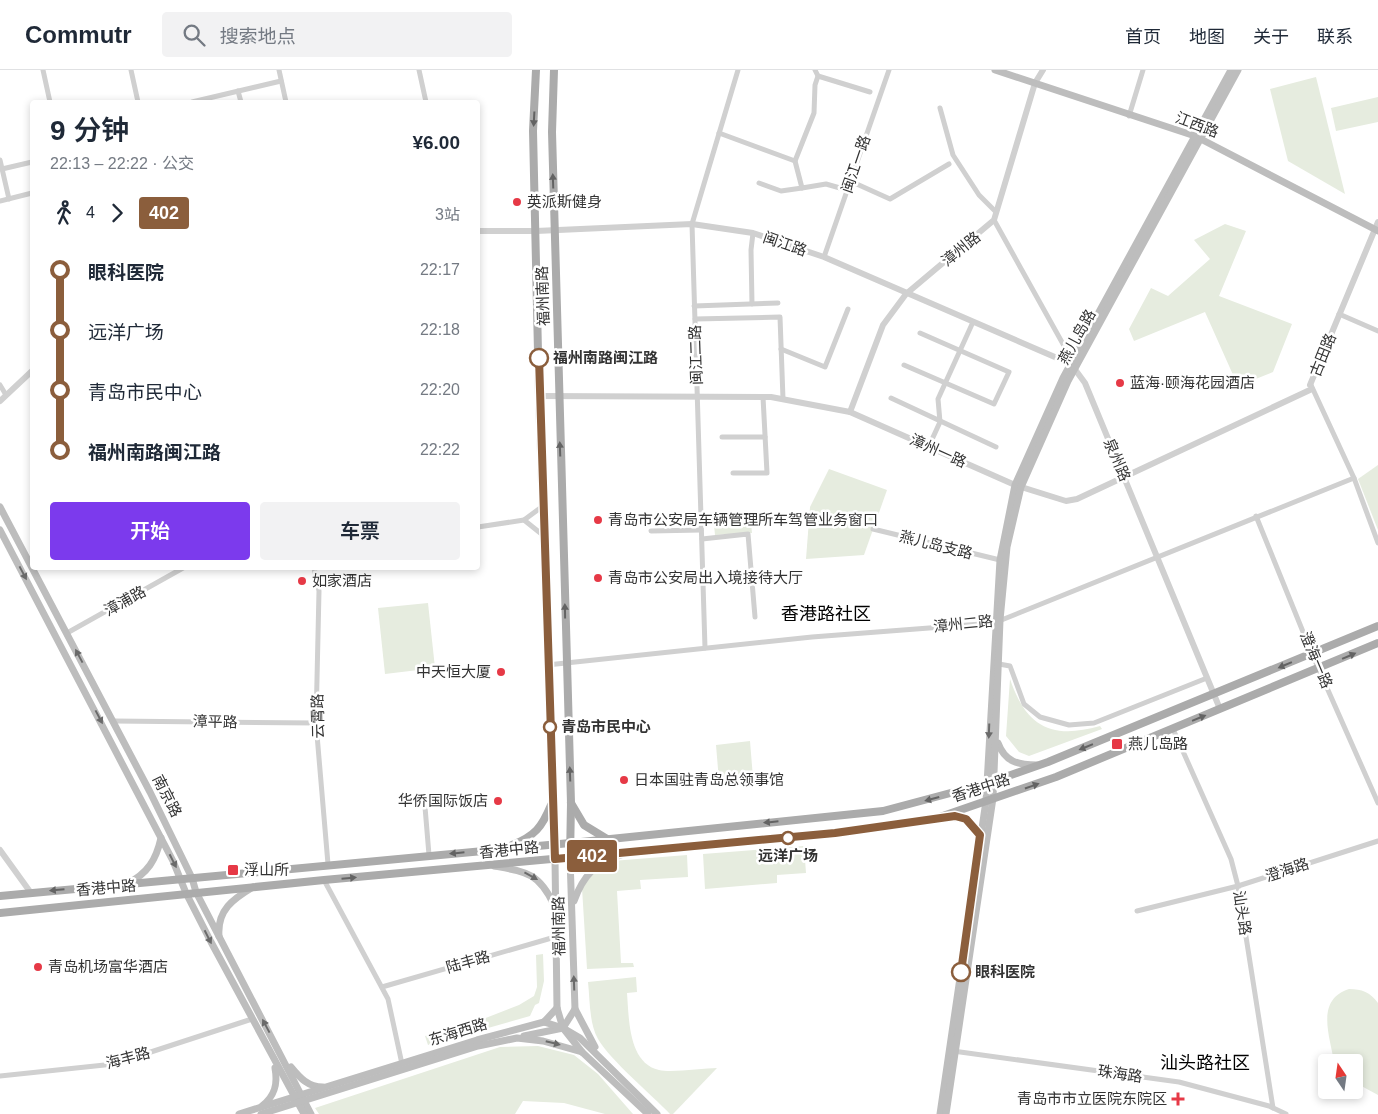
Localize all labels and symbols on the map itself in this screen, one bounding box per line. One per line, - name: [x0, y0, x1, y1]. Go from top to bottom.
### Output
- street label: 江西路: [1173, 109, 1221, 141]
- one-way arrow: [530, 111, 538, 127]
- street label: 闽江一路: [838, 133, 873, 195]
- one-way arrow: [549, 173, 557, 189]
- place label: 英派斯健身: [527, 193, 602, 210]
- marker: 英派斯健身: [511, 196, 523, 208]
- street label: 闽江路: [761, 228, 809, 259]
- street label: 漳州路: [938, 228, 984, 269]
- street label: 福州南路: [533, 266, 552, 326]
- street label: 燕儿岛路: [1055, 306, 1099, 367]
- street label: 闽江二路: [686, 325, 705, 385]
- street label: 古田路: [1306, 331, 1339, 379]
- marker: 福州南路闽江路: [529, 348, 549, 368]
- place label: 福州南路闽江路: [553, 349, 658, 366]
- place label: 蓝海·颐海花园酒店: [1130, 374, 1255, 391]
- marker: 蓝海·颐海花园酒店: [1114, 377, 1126, 389]
- street label: 漳州一路: [907, 431, 969, 471]
- street label: 泉州路: [1101, 436, 1134, 484]
- one-way arrow: [556, 441, 564, 457]
- place label: 青岛市公安局车辆管理所车驾管业务窗口: [608, 511, 878, 528]
- marker: 青岛市公安局车辆管理所车驾管业务窗口: [592, 514, 604, 526]
- street label: 燕儿岛支路: [898, 527, 975, 562]
- one-way arrow: [19, 566, 27, 581]
- place label: 青岛市公安局出入境接待大厅: [608, 569, 803, 586]
- place label: 如家酒店: [312, 572, 372, 589]
- marker: 青岛市公安局出入境接待大厅: [592, 572, 604, 584]
- marker: 如家酒店: [296, 575, 308, 587]
- street label: 漳浦路: [101, 582, 149, 619]
- one-way arrow: [561, 603, 569, 619]
- district label: 香港路社区: [781, 604, 871, 624]
- street label: 漳州二路: [932, 612, 994, 635]
- street label: 澄海一路: [1297, 629, 1336, 691]
- one-way arrow: [75, 649, 83, 663]
- one-way arrow: [1342, 651, 1356, 659]
- one-way arrow: [1277, 662, 1292, 670]
- place label: 中天恒大厦: [416, 663, 491, 680]
- marker: 中天恒大厦: [495, 666, 507, 678]
- street label: 云霄路: [309, 693, 326, 739]
- one-way arrow: [95, 710, 103, 724]
- street label: 漳平路: [192, 713, 238, 730]
- one-way arrow: [1192, 714, 1207, 722]
- place label: 青岛市民中心: [561, 718, 651, 735]
- marker: 青岛市民中心: [543, 720, 557, 734]
- one-way arrow: [985, 723, 993, 739]
- place label: 燕儿岛路: [1128, 735, 1188, 752]
- marker: 燕儿岛路: [1110, 737, 1124, 751]
- one-way arrow: [1078, 743, 1093, 751]
- one-way arrow: [566, 766, 574, 782]
- street label: 香港中路: [950, 770, 1012, 805]
- place label: 日本国驻青岛总领事馆: [634, 771, 784, 788]
- street label: 南京路: [150, 772, 185, 820]
- marker: 日本国驻青岛总领事馆: [618, 774, 630, 786]
- one-way arrow: [1025, 782, 1040, 790]
- place label: 华侨国际饭店: [398, 792, 488, 809]
- marker: 华侨国际饭店: [492, 795, 504, 807]
- one-way arrow: [924, 795, 939, 803]
- one-way arrow: [763, 818, 779, 826]
- marker: 远洋广场: [781, 831, 795, 845]
- street label: 香港中路: [478, 838, 540, 861]
- line badge: 402: [563, 840, 621, 872]
- place label: 远洋广场: [758, 847, 818, 864]
- one-way arrow: [449, 849, 465, 857]
- one-way arrow: [169, 854, 177, 869]
- street label: 澄海路: [1263, 854, 1311, 885]
- place label: 浮山所: [244, 861, 289, 878]
- marker: 浮山所: [226, 863, 240, 877]
- one-way arrow: [524, 872, 539, 880]
- one-way arrow: [341, 874, 357, 882]
- street label: 香港中路: [75, 876, 137, 899]
- one-way arrow: [48, 887, 64, 895]
- street label: 汕头路: [1231, 889, 1254, 936]
- street label: 福州南路: [549, 896, 568, 956]
- one-way arrow: [204, 930, 212, 944]
- street label: 陆丰路: [444, 947, 492, 976]
- place label: 青岛机场富华酒店: [48, 958, 168, 975]
- marker: 青岛机场富华酒店: [32, 961, 44, 973]
- marker: 眼科医院: [951, 962, 971, 982]
- place label: 眼科医院: [975, 963, 1035, 980]
- one-way arrow: [570, 974, 578, 990]
- street label: 东海西路: [427, 1015, 489, 1048]
- one-way arrow: [262, 1019, 270, 1033]
- one-way arrow: [546, 1039, 561, 1047]
- street label: 海丰路: [104, 1043, 152, 1072]
- district label: 汕头路社区: [1160, 1053, 1250, 1073]
- north arrow: [1318, 1054, 1362, 1099]
- street label: 珠海路: [1097, 1062, 1144, 1085]
- place label: 青岛市市立医院东院区: [1017, 1090, 1167, 1107]
- marker: 青岛市市立医院东院区: [1171, 1092, 1185, 1106]

